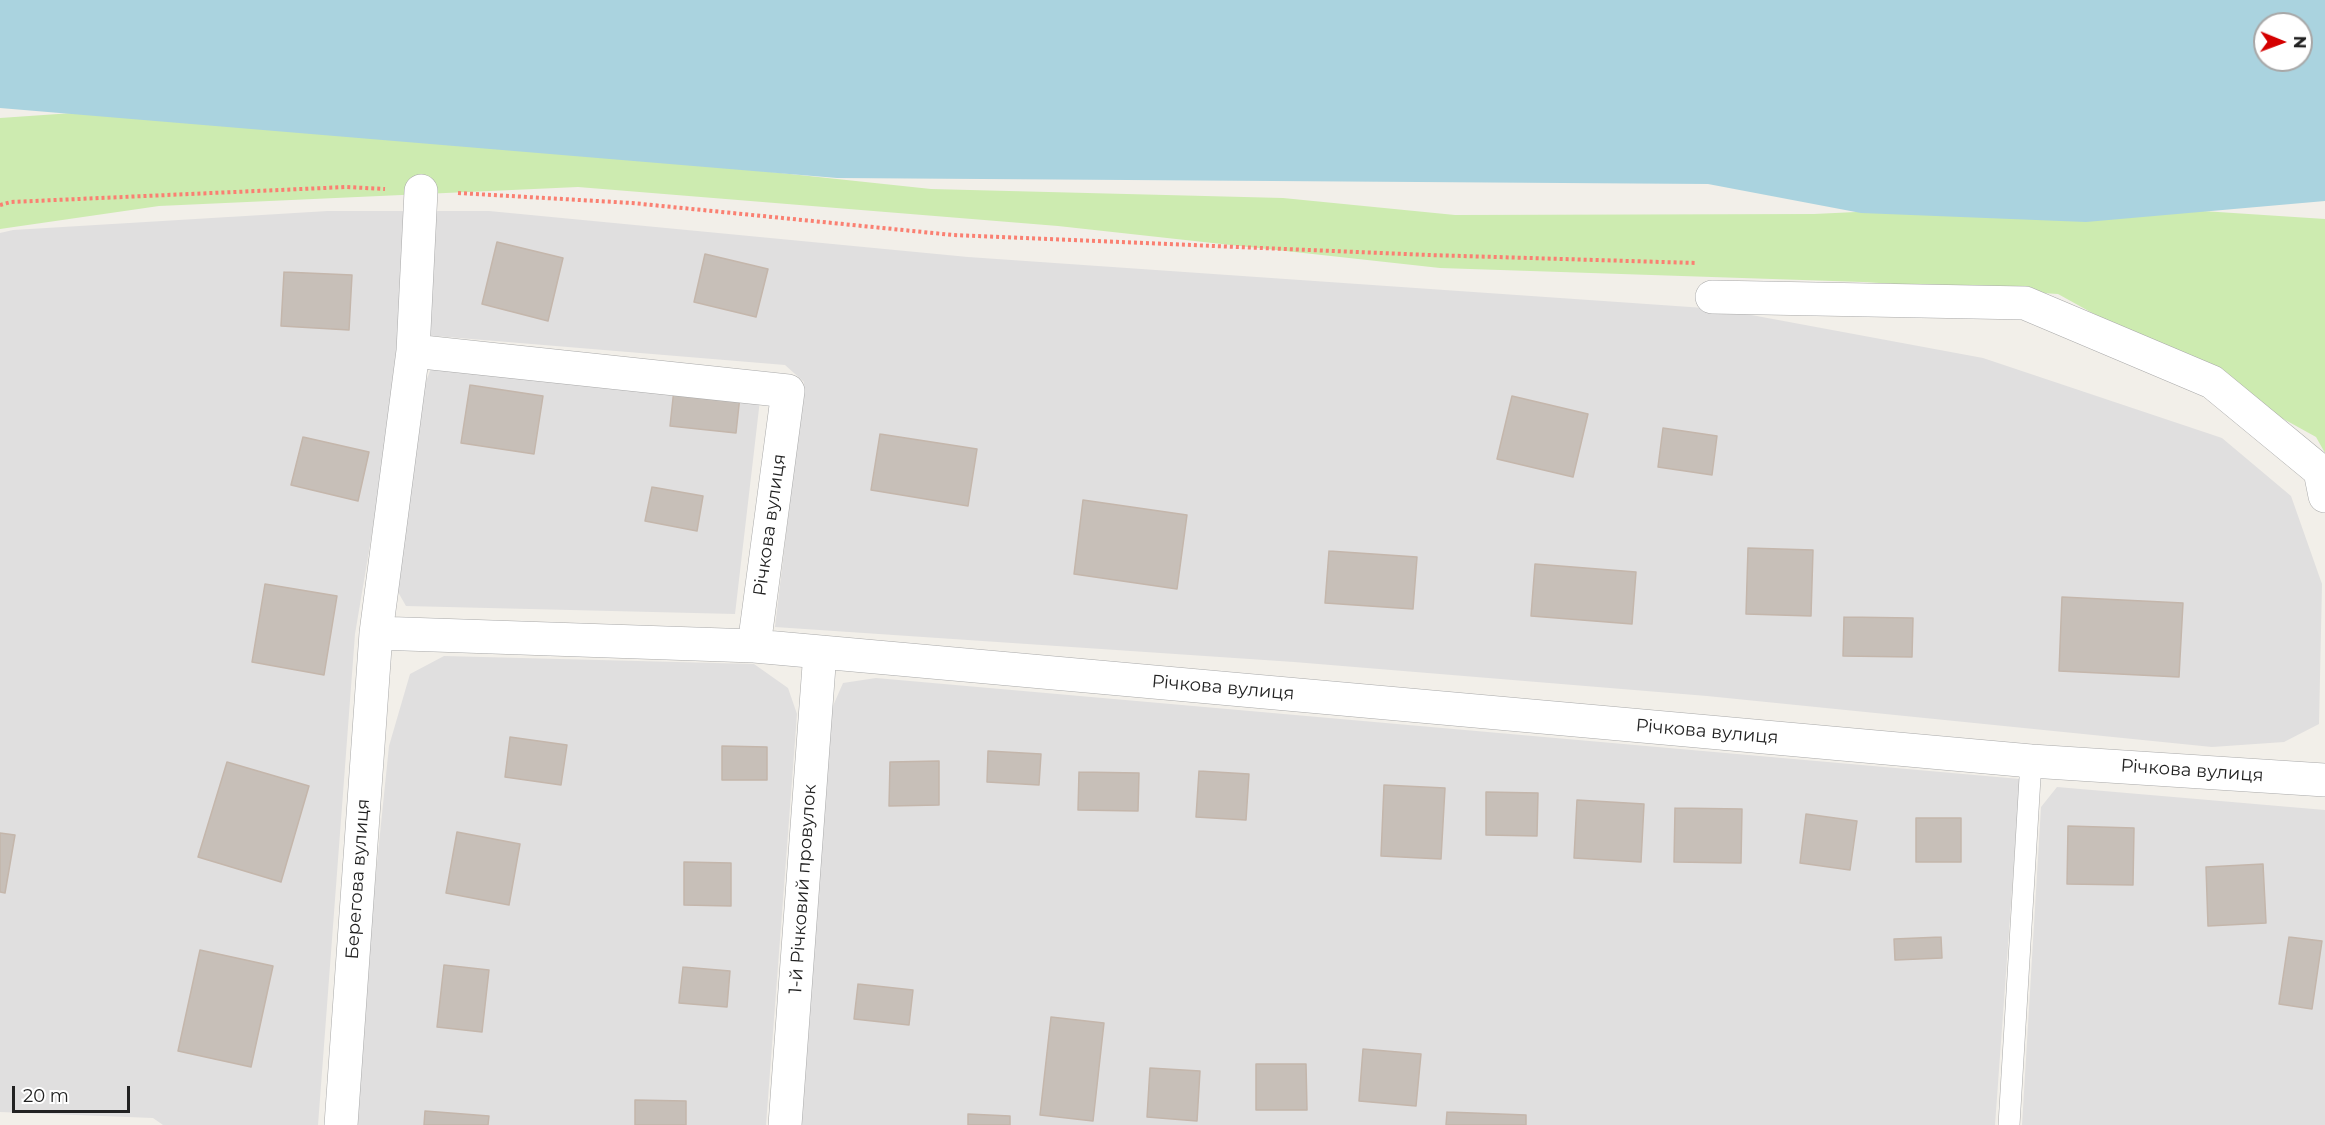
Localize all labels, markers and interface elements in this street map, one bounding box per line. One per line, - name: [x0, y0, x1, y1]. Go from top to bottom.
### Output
- north arrow: [2253, 12, 2313, 72]
- text: N: [2290, 36, 2309, 49]
- street label: Річкова вулиця: [749, 453, 791, 597]
- street label: Річкова вулиця: [1151, 671, 1295, 705]
- street label: Річкова вулиця: [1635, 715, 1779, 749]
- street label: Річкова вулиця: [2120, 755, 2264, 787]
- street label: 1-й Річковий провулок: [785, 783, 821, 995]
- street label: Берегова вулиця: [342, 798, 374, 960]
- scale bar: [15, 1074, 134, 1112]
- text: 20 m: [23, 1085, 69, 1107]

